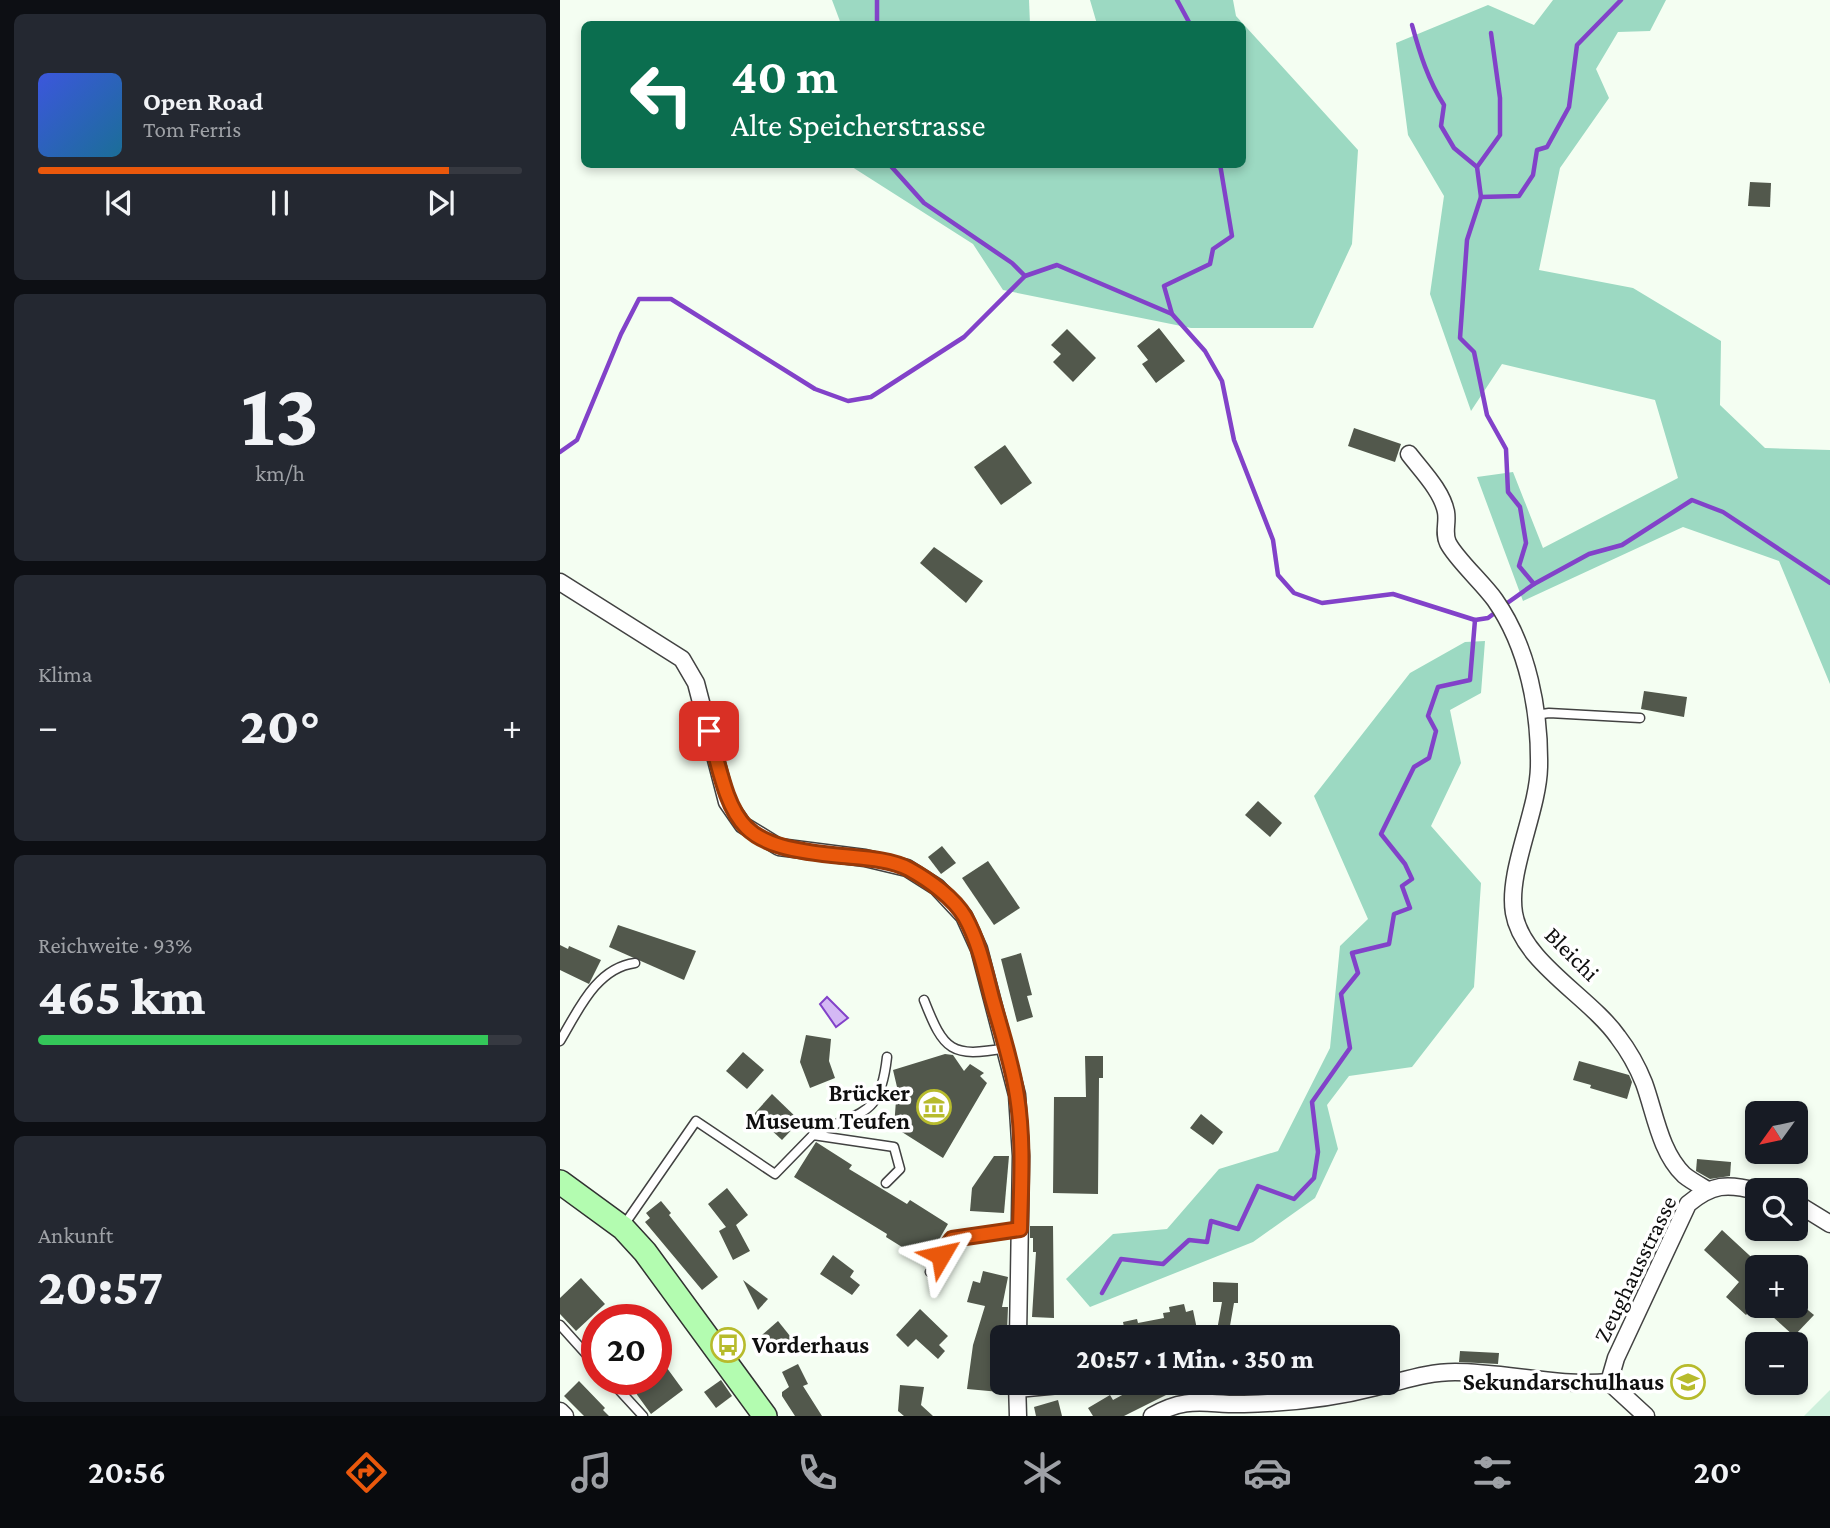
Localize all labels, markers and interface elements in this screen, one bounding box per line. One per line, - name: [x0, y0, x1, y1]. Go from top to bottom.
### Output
- icon: left: [616, 49, 707, 140]
- text: 40 m: [731, 49, 838, 104]
- text: Open Road: [143, 87, 263, 116]
- text: Alte Speicherstrasse: [731, 107, 986, 143]
- text: Tom Ferris: [143, 116, 241, 142]
- icon: previous: [100, 184, 138, 222]
- icon: pause: [261, 184, 299, 222]
- icon: next: [422, 184, 460, 222]
- text: 13: [241, 363, 319, 465]
- text: km/h: [255, 460, 305, 486]
- text: Klima: [38, 661, 92, 687]
- text: 20°: [240, 696, 320, 754]
- pin: [679, 701, 739, 761]
- text: −: [38, 705, 58, 747]
- text: +: [502, 705, 522, 747]
- icon: arrive: [690, 712, 728, 750]
- street label: Bleichi: [1540, 921, 1605, 986]
- text: Reichweite · 93%: [38, 932, 192, 958]
- text: 465 km: [38, 967, 205, 1025]
- place label: Brücker Museum Teufen: [745, 1079, 910, 1134]
- museum icon: Brücker Museum Teufen: [915, 1088, 953, 1126]
- north arrow: [1745, 1101, 1808, 1164]
- map controls: [1745, 1101, 1808, 1395]
- button: search: [1745, 1178, 1808, 1241]
- street label: Zeughausstrasse: [1587, 1191, 1682, 1346]
- position arrow: [904, 1218, 978, 1292]
- text: Ankunft: [38, 1222, 113, 1248]
- button: +: [1745, 1255, 1808, 1318]
- text: 20:57: [38, 1257, 164, 1315]
- speed limit sign: 20: [581, 1304, 672, 1395]
- bus stop icon: Vorderhaus: [709, 1326, 747, 1364]
- place label: Vorderhaus: [751, 1331, 869, 1358]
- button: −: [1745, 1332, 1808, 1395]
- text: 20:57 · 1 Min. · 350 m: [1076, 1345, 1314, 1374]
- school or university icon: Sekundarschulhaus: [1669, 1363, 1707, 1401]
- place label: Sekundarschulhaus: [1463, 1368, 1664, 1395]
- icon: directions: [342, 1448, 391, 1497]
- icon: music: [567, 1448, 616, 1497]
- icon: phone: [793, 1448, 842, 1497]
- icon: climate: [1018, 1448, 1067, 1497]
- icon: car: [1243, 1448, 1292, 1497]
- icon: filters: [1468, 1448, 1517, 1497]
- text: 20:56: [88, 1454, 166, 1490]
- text: 20°: [1694, 1454, 1742, 1490]

